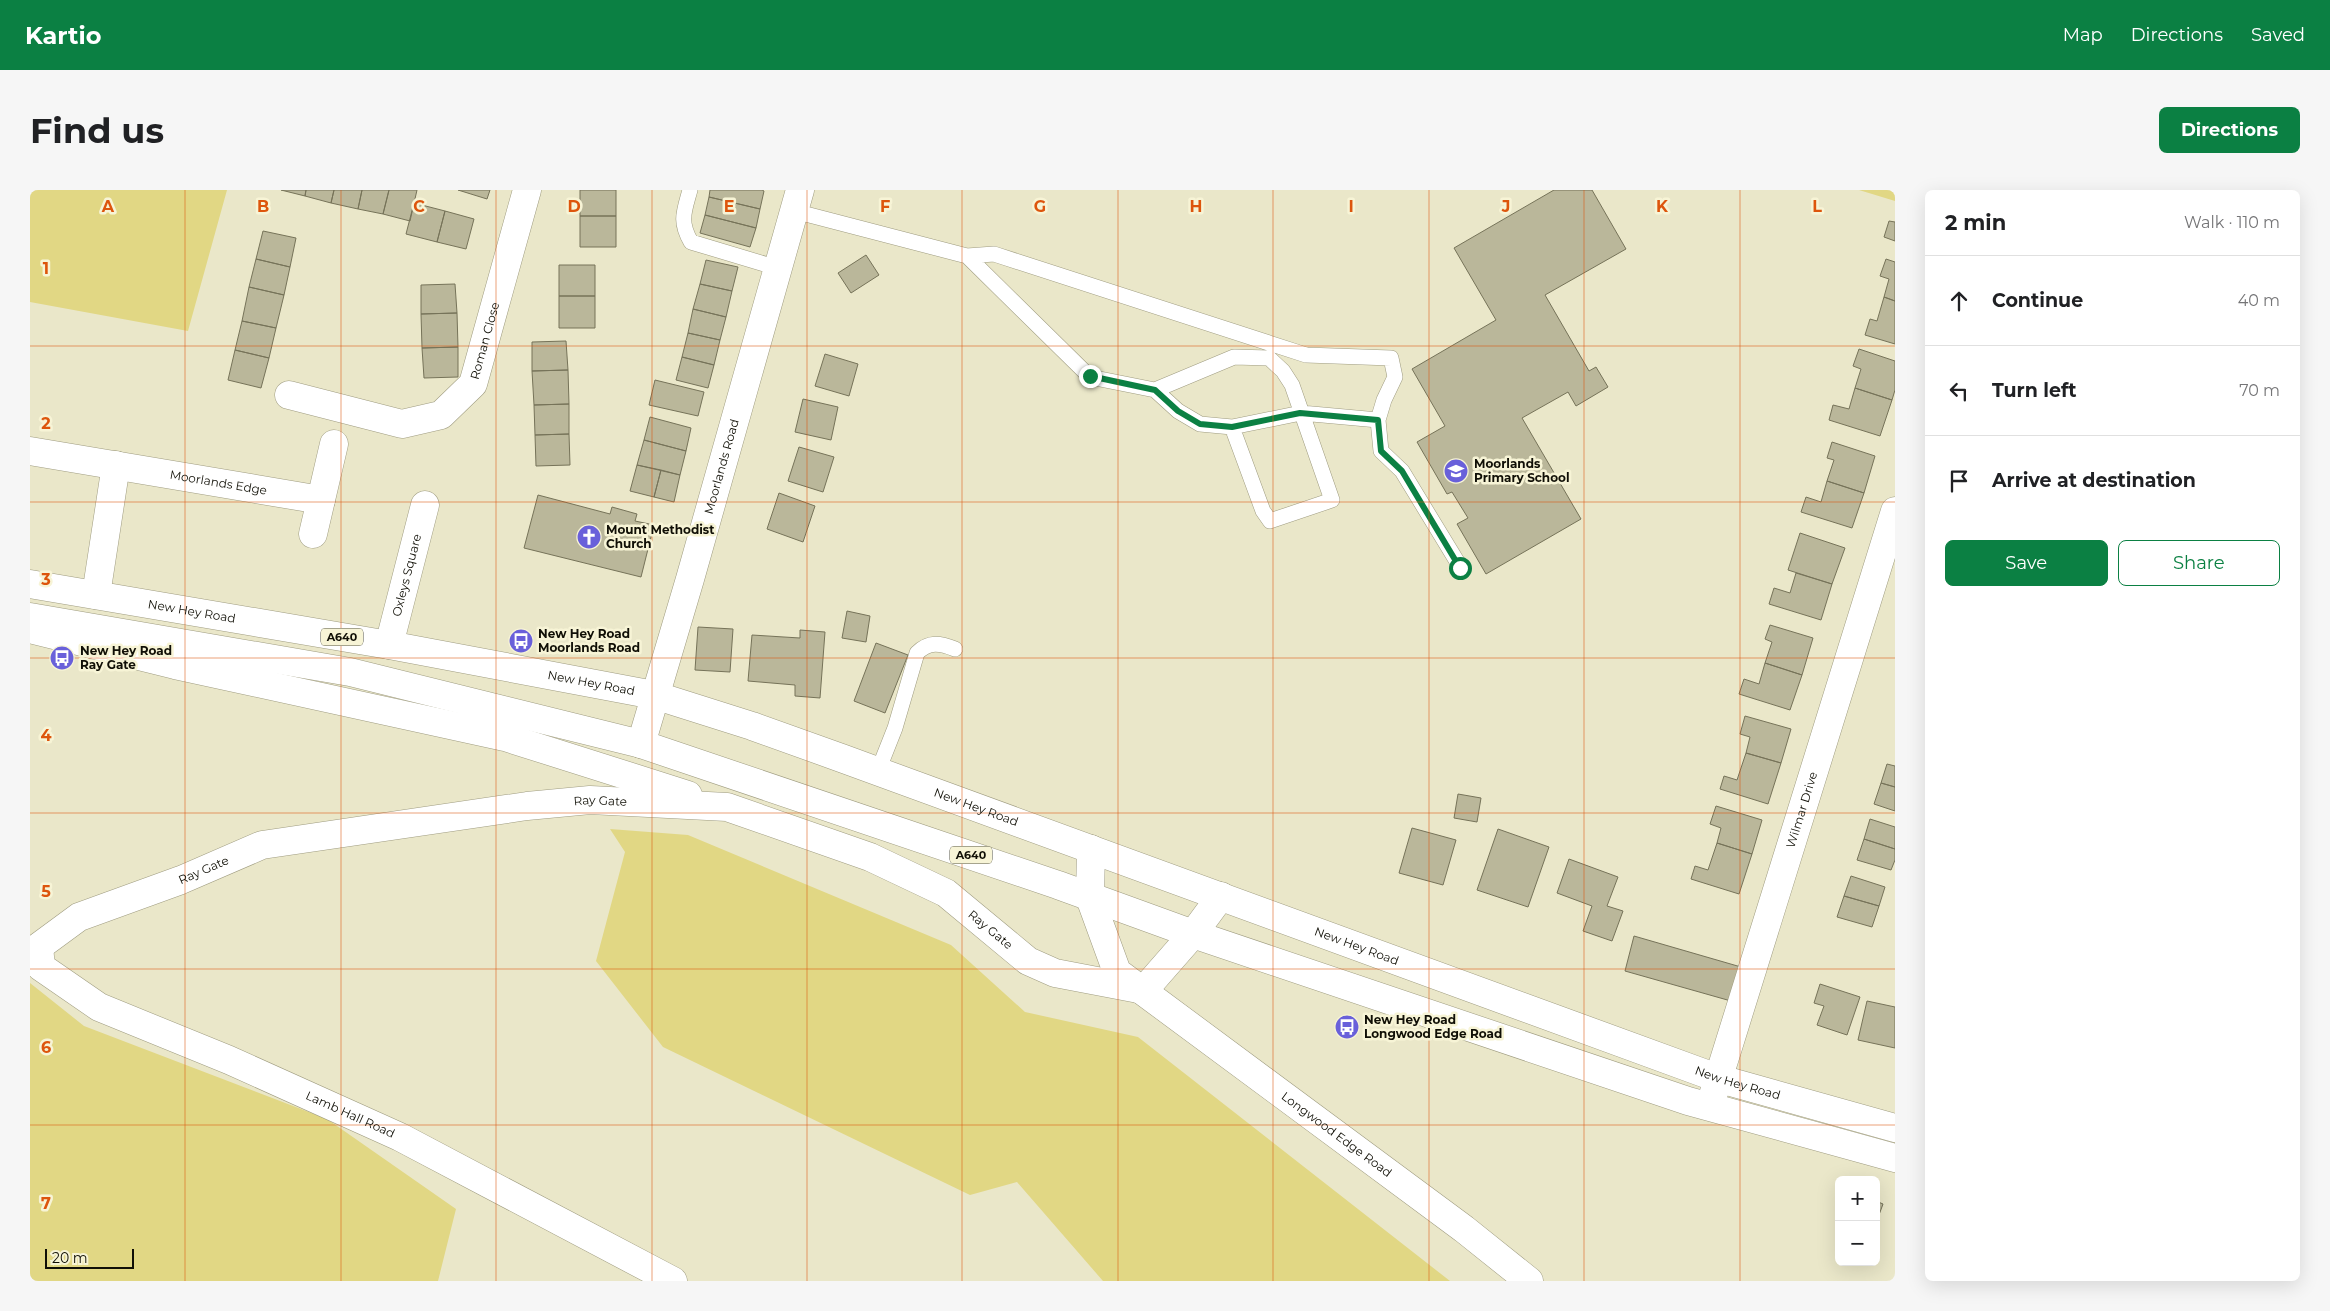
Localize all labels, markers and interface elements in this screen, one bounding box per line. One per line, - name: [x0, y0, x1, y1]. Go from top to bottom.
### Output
- text: Kartio: [25, 21, 101, 50]
- text: Map: [2063, 24, 2103, 46]
- text: Directions: [2131, 24, 2223, 46]
- text: Saved: [2251, 24, 2305, 46]
- button: Directions: [2159, 107, 2300, 153]
- text: Find us: [30, 109, 164, 152]
- text: A: [101, 197, 115, 216]
- text: B: [257, 197, 269, 216]
- text: C: [413, 197, 425, 216]
- text: D: [567, 197, 581, 216]
- text: E: [724, 197, 734, 216]
- text: F: [880, 197, 890, 216]
- text: G: [1034, 197, 1046, 216]
- text: H: [1190, 197, 1202, 216]
- text: I: [1348, 197, 1354, 216]
- text: J: [1501, 197, 1510, 216]
- text: K: [1656, 197, 1669, 216]
- text: L: [1812, 197, 1822, 216]
- text: 2 min: [1945, 210, 2006, 235]
- text: Walk · 110 m: [2184, 213, 2280, 232]
- text: 1: [43, 259, 49, 278]
- icon: ahead: [1945, 287, 1973, 315]
- text: Continue: [1992, 289, 2083, 312]
- text: 40 m: [2238, 291, 2280, 310]
- street label: Roman Close: [467, 300, 502, 381]
- route end: [1079, 365, 1102, 388]
- icon: left: [1945, 377, 1973, 405]
- text: Turn left: [1992, 379, 2077, 402]
- text: 70 m: [2239, 381, 2280, 400]
- text: 2: [41, 414, 51, 433]
- street label: Moorlands Road: [701, 417, 742, 516]
- place label: Moorlands Primary School: [1474, 456, 1570, 485]
- school or university icon: Moorlands Primary School: [1443, 458, 1469, 484]
- street label: Moorlands Edge: [169, 467, 268, 498]
- icon: arrive: [1945, 467, 1973, 495]
- text: Arrive at destination: [1992, 469, 2196, 492]
- place label: Mount Methodist Church: [606, 522, 715, 551]
- church icon: Mount Methodist Church: [576, 524, 602, 550]
- street label: Oxleys Square: [389, 532, 424, 618]
- button: Save: [1945, 540, 2108, 586]
- button: Share: [2118, 540, 2280, 586]
- route start: [1449, 557, 1472, 580]
- text: 3: [40, 570, 51, 589]
- street label: New Hey Road: [147, 596, 237, 626]
- place label: New Hey Road Moorlands Road: [538, 626, 640, 655]
- road number: A640: [321, 628, 363, 646]
- bus stop icon: New Hey Road Moorlands Road: [508, 628, 534, 654]
- place label: New Hey Road Ray Gate: [80, 643, 172, 672]
- bus stop icon: New Hey Road Ray Gate: [49, 645, 75, 671]
- street label: New Hey Road: [546, 667, 636, 698]
- text: 4: [40, 726, 52, 745]
- street label: Wilmar Drive: [1783, 770, 1820, 850]
- street label: New Hey Road: [932, 785, 1020, 829]
- street label: Ray Gate: [573, 792, 627, 809]
- road number: A640: [950, 846, 992, 864]
- street label: Ray Gate: [176, 852, 231, 887]
- text: 5: [41, 882, 51, 901]
- street label: Ray Gate: [965, 907, 1016, 952]
- street label: New Hey Road: [1312, 924, 1401, 968]
- place label: New Hey Road Longwood Edge Road: [1364, 1012, 1502, 1041]
- bus stop icon: New Hey Road Longwood Edge Road: [1334, 1014, 1360, 1040]
- text: 6: [41, 1038, 51, 1057]
- street label: New Hey Road: [1693, 1062, 1782, 1103]
- street label: Lamb Hall Road: [304, 1088, 397, 1141]
- street label: Longwood Edge Road: [1279, 1088, 1395, 1180]
- map controls: [1835, 1176, 1880, 1266]
- button: +: [1835, 1176, 1880, 1221]
- text: 7: [41, 1194, 51, 1213]
- button: −: [1835, 1221, 1880, 1266]
- scale bar: [45, 1246, 134, 1269]
- text: 20 m: [52, 1249, 88, 1267]

